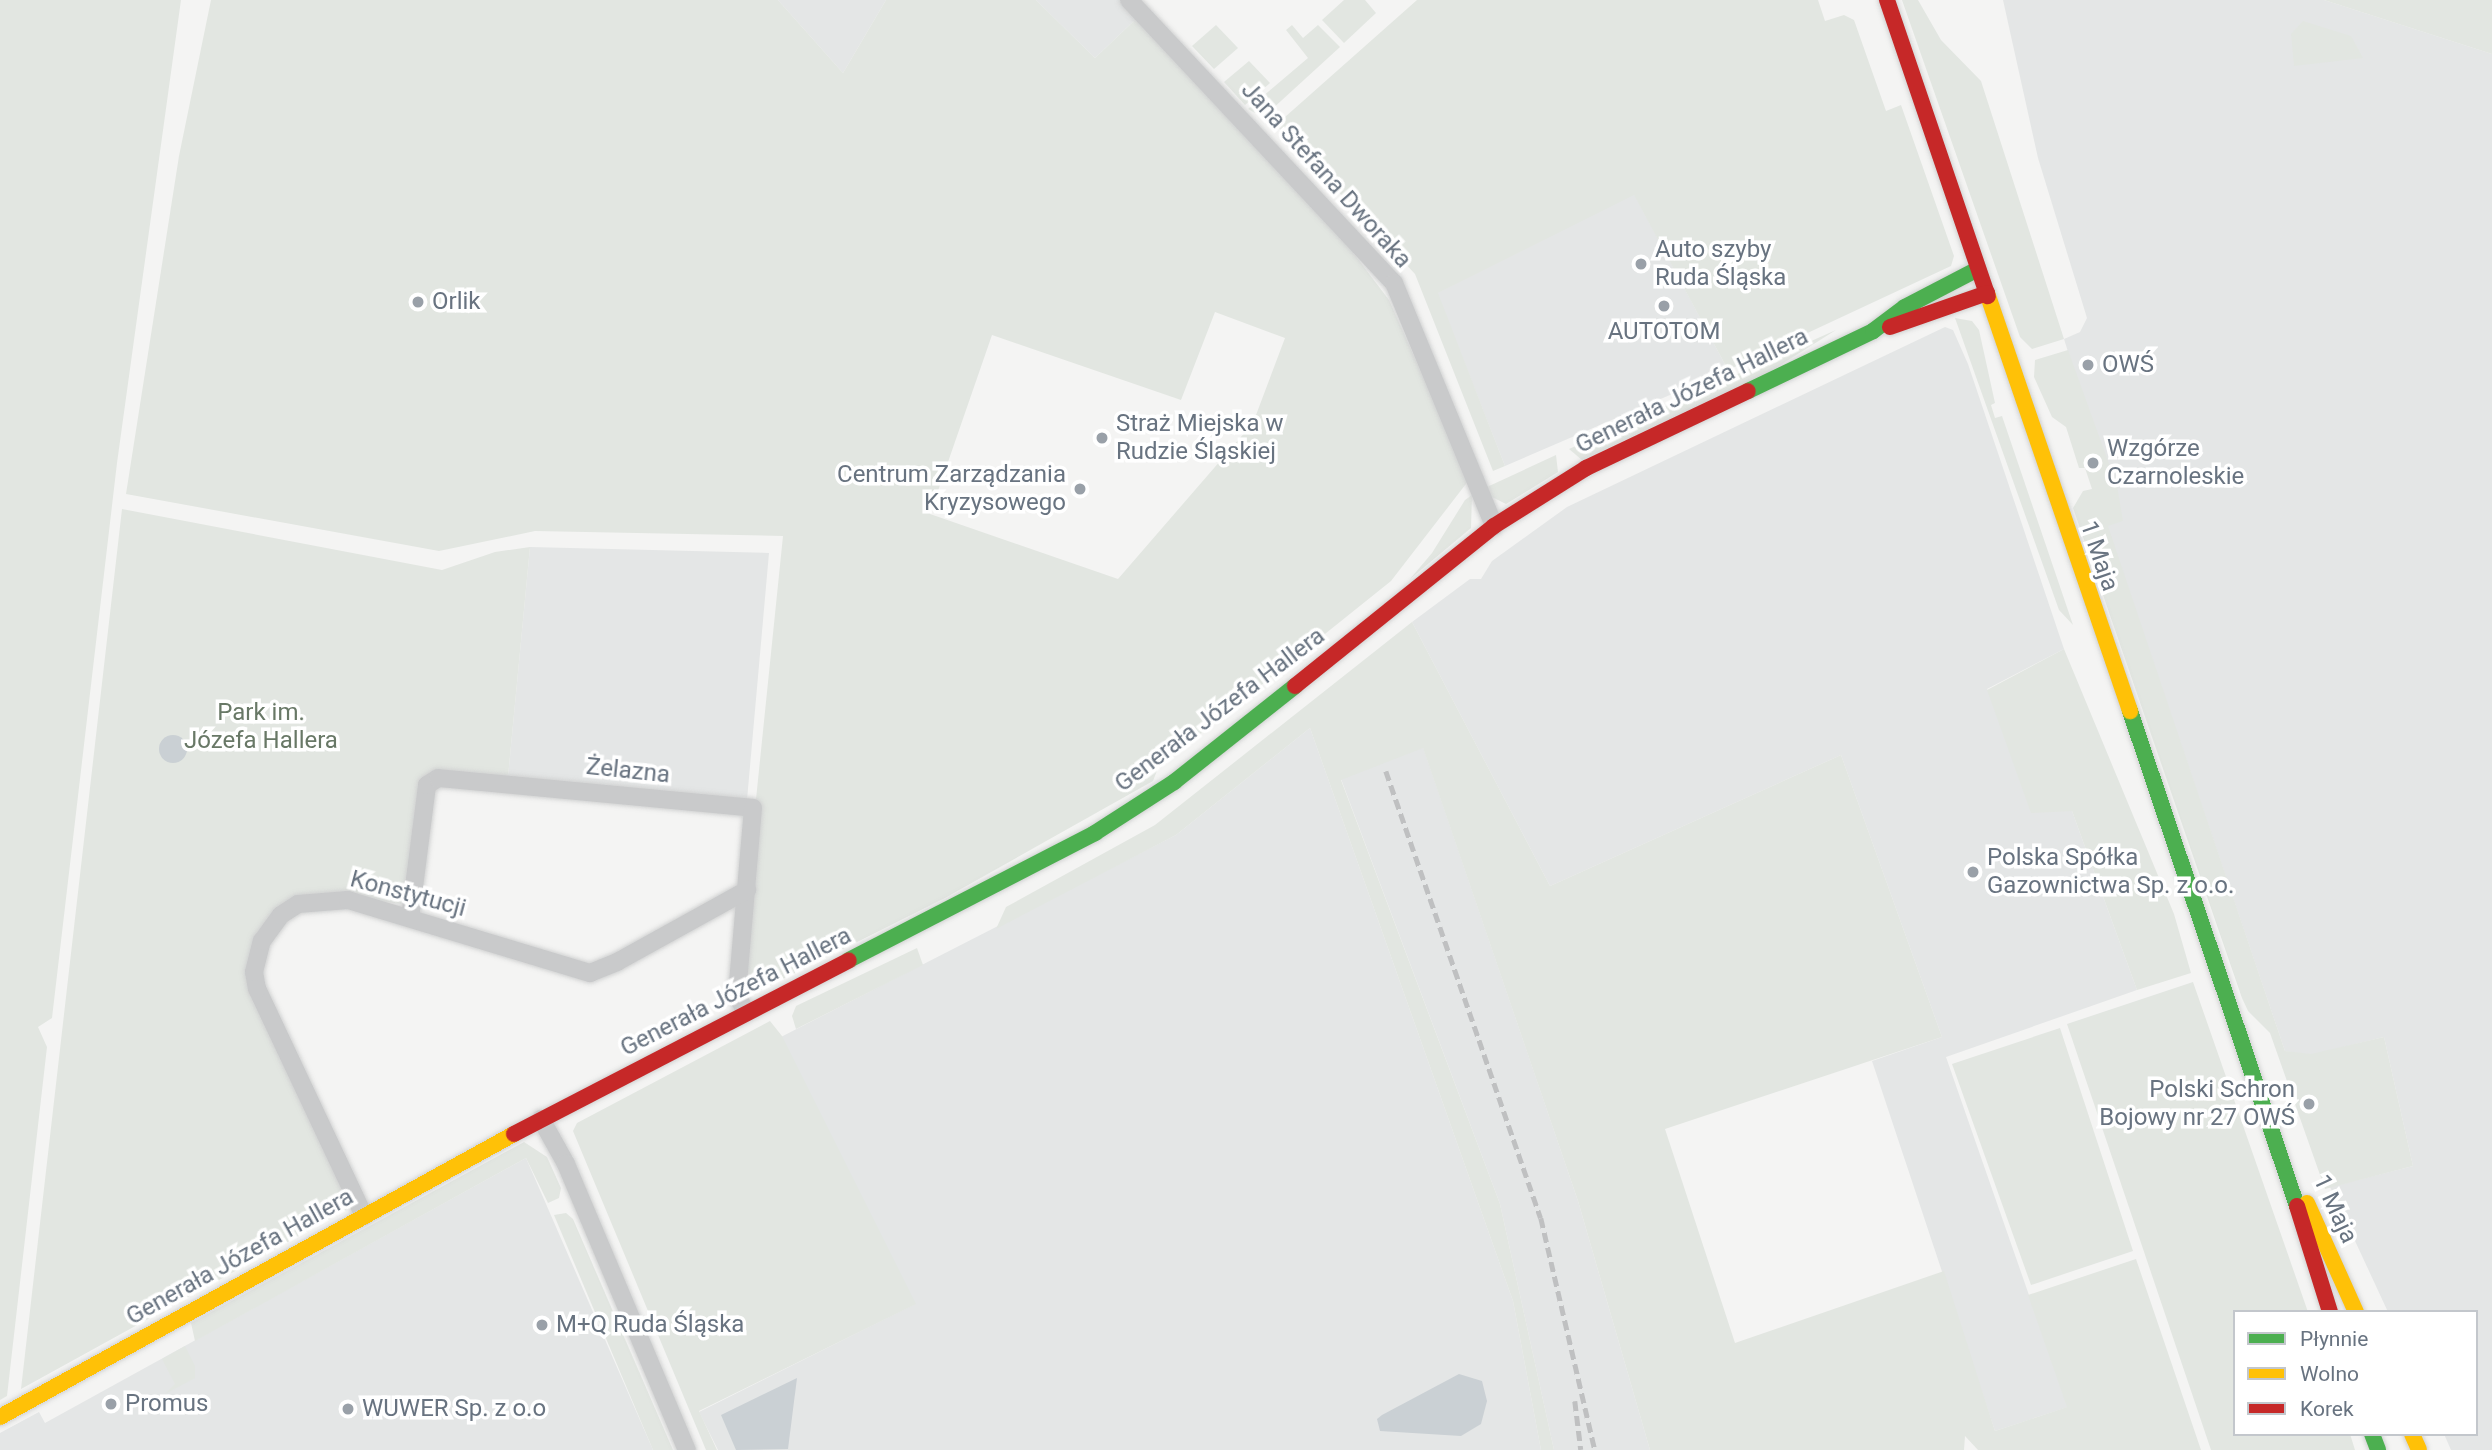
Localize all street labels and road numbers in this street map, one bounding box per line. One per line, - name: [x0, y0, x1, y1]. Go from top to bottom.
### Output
- street label: Jana Stefana Dworaka: [1235, 76, 1417, 274]
- street label: Generała Józefa Hallera: [1571, 322, 1813, 460]
- street label: 1 Maja: [2074, 517, 2124, 595]
- street label: Generała Józefa Hallera: [1109, 622, 1331, 798]
- street label: Żelazna: [585, 752, 671, 790]
- street label: Konstytucji: [347, 865, 469, 923]
- street label: Generała Józefa Hallera: [616, 921, 856, 1063]
- street label: 1 Maja: [2307, 1170, 2363, 1248]
- street label: Generała Józefa Hallera: [121, 1183, 359, 1331]

